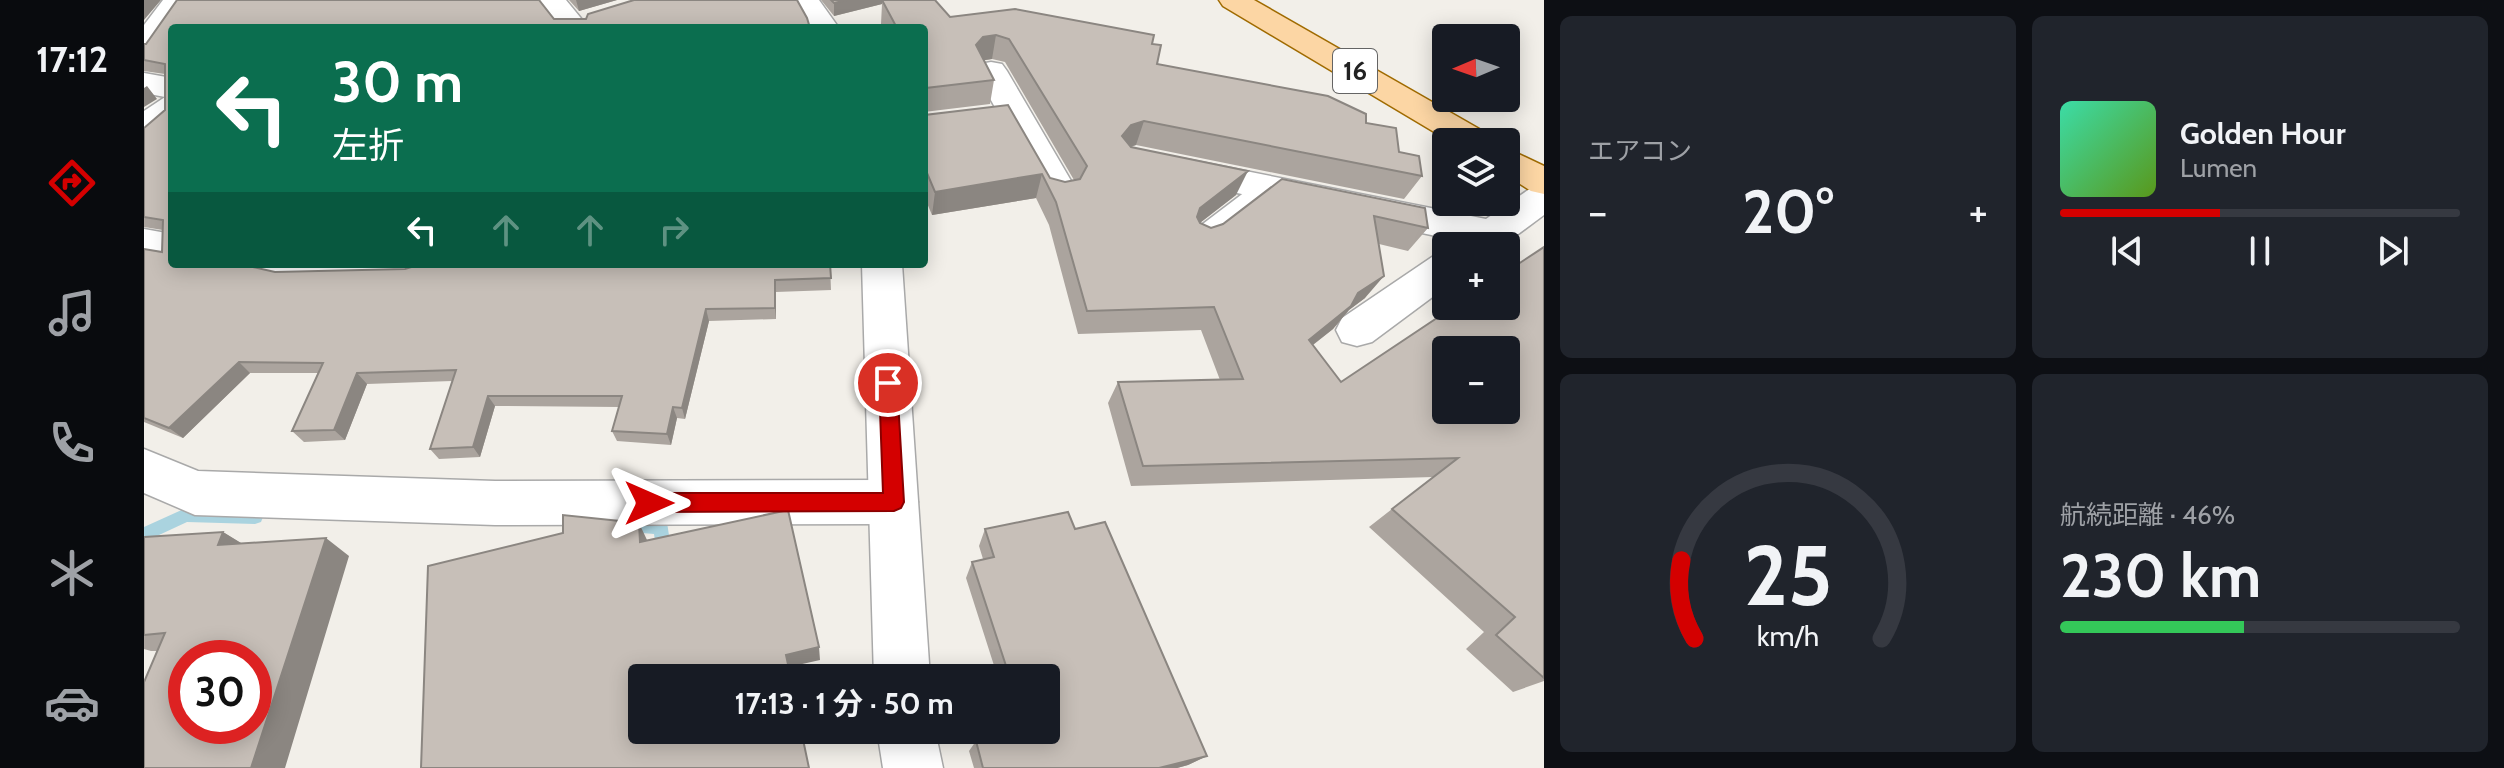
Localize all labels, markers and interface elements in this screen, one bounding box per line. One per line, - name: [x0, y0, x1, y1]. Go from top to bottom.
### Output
- north arrow: [1432, 24, 1520, 112]
- map controls: [1432, 24, 1520, 424]
- text: 17:12: [36, 37, 108, 81]
- text: 30 m: [332, 48, 463, 116]
- road number: 16: [1333, 49, 1377, 93]
- icon: left: [200, 56, 304, 160]
- text: Golden Hour: [2180, 115, 2346, 152]
- text: 左折: [332, 123, 404, 167]
- button: layers: [1432, 128, 1520, 216]
- text: エアコン: [1588, 135, 1692, 167]
- text: Lumen: [2180, 152, 2257, 184]
- icon: directions: [44, 155, 100, 211]
- text: 20°: [1742, 175, 1834, 248]
- text: −: [1588, 185, 1607, 238]
- text: +: [1969, 185, 1988, 238]
- icon: left: [400, 208, 444, 252]
- icon: ahead: [484, 208, 528, 252]
- icon: ahead: [568, 208, 612, 252]
- icon: right: [652, 208, 696, 252]
- icon: previous: [2105, 229, 2149, 273]
- icon: pause: [2238, 229, 2282, 273]
- icon: next: [2371, 229, 2415, 273]
- button: +: [1432, 232, 1520, 320]
- icon: music: [44, 285, 100, 341]
- button: −: [1432, 336, 1520, 424]
- pin: [854, 349, 922, 417]
- icon: arrive: [866, 361, 910, 405]
- icon: phone: [44, 415, 100, 471]
- position arrow: [607, 461, 691, 545]
- text: 航続距離 · 46%: [2060, 499, 2235, 531]
- text: 25: [1744, 525, 1832, 626]
- text: 230 km: [2060, 539, 2261, 612]
- icon: climate: [44, 545, 100, 601]
- text: km/h: [1757, 618, 1819, 653]
- speed limit sign: 30: [168, 640, 272, 744]
- icon: car: [44, 675, 100, 731]
- text: 17:13 · 1 分 · 50 m: [734, 685, 954, 722]

